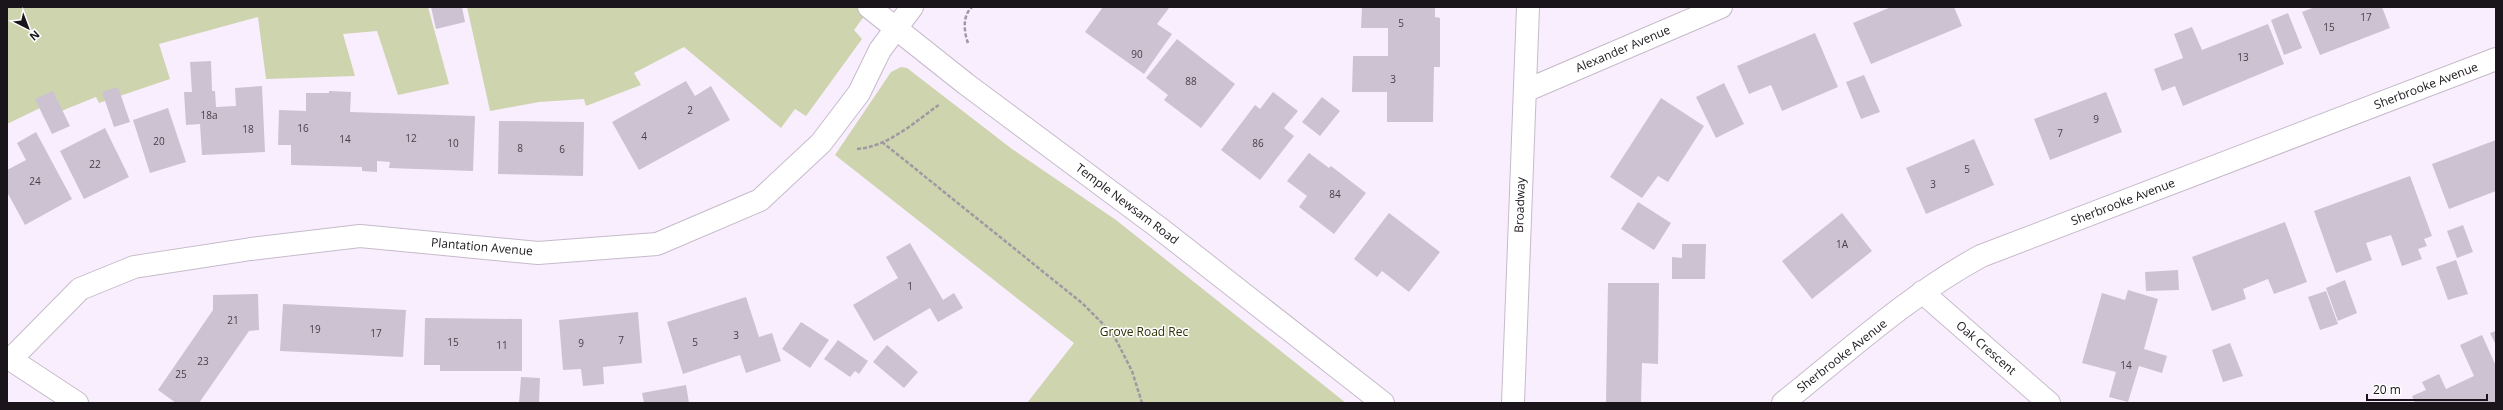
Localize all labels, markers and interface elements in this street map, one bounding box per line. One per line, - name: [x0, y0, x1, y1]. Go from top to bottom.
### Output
- north arrow: [8, 8, 48, 48]
- house number: 17: [2360, 10, 2372, 24]
- house number: 5: [1398, 16, 1404, 30]
- house number: 15: [2323, 20, 2335, 34]
- street label: Alexander Avenue: [1573, 21, 1673, 76]
- text: N: [27, 27, 43, 44]
- house number: 90: [1131, 47, 1143, 61]
- house number: 13: [2237, 50, 2249, 64]
- street label: Sherbrooke Avenue: [2371, 58, 2481, 113]
- house number: 3: [1390, 72, 1396, 86]
- house number: 88: [1185, 74, 1197, 88]
- house number: 2: [687, 103, 693, 117]
- house number: 18a: [201, 108, 218, 122]
- house number: 9: [2093, 112, 2099, 126]
- house number: 16: [297, 121, 309, 135]
- house number: 18: [242, 122, 254, 136]
- house number: 7: [2057, 126, 2063, 140]
- house number: 4: [641, 129, 647, 143]
- house number: 12: [405, 131, 417, 145]
- house number: 14: [339, 132, 351, 146]
- house number: 20: [153, 134, 165, 148]
- house number: 10: [447, 136, 459, 150]
- house number: 86: [1252, 136, 1264, 150]
- house number: 8: [517, 141, 523, 155]
- house number: 6: [559, 142, 565, 156]
- house number: 22: [89, 157, 101, 171]
- street label: Temple Newsam Road: [1072, 159, 1182, 248]
- house number: 5: [1964, 162, 1970, 176]
- house number: 24: [29, 174, 41, 188]
- street label: Sherbrooke Avenue: [2068, 174, 2178, 229]
- street label: Broadway: [1510, 176, 1529, 233]
- house number: 3: [1930, 177, 1936, 191]
- house number: 84: [1329, 187, 1341, 201]
- street label: Plantation Avenue: [430, 234, 534, 259]
- house number: 1A: [1836, 237, 1849, 251]
- house number: 1: [907, 279, 913, 293]
- house number: 21: [227, 313, 239, 327]
- street label: Sherbrooke Avenue: [1793, 315, 1891, 396]
- street label: Oak Crescent: [1953, 317, 2020, 378]
- house number: 19: [309, 322, 321, 336]
- park label: Grove Road Rec: [1100, 323, 1188, 340]
- house number: 17: [370, 326, 382, 340]
- house number: 3: [733, 328, 739, 342]
- house number: 7: [618, 333, 624, 347]
- house number: 15: [447, 335, 459, 349]
- house number: 5: [692, 335, 698, 349]
- house number: 9: [578, 336, 584, 350]
- house number: 11: [496, 338, 508, 352]
- house number: 23: [197, 354, 209, 368]
- house number: 14: [2120, 358, 2132, 372]
- house number: 25: [175, 367, 187, 381]
- scale bar: [2367, 376, 2487, 402]
- text: 20 m: [2373, 381, 2401, 398]

